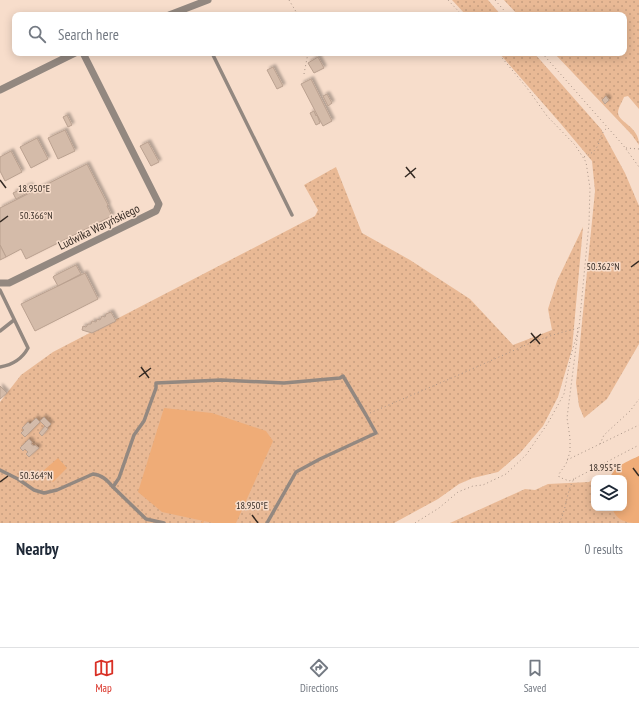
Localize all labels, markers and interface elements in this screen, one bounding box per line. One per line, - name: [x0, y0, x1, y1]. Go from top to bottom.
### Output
- search box: [12, 12, 627, 56]
- icon: search: [26, 23, 48, 45]
- text: Search here: [58, 25, 119, 44]
- text: 18.950°E: [18, 182, 50, 195]
- street label: Ludwika Waryńskiego: [56, 200, 142, 253]
- text: 50.366°N: [19, 209, 53, 222]
- text: 50.362°N: [586, 260, 620, 273]
- text: 18.955°E: [589, 461, 621, 474]
- text: 50.364°N: [19, 469, 53, 482]
- map controls: [591, 475, 627, 511]
- button: layers: [591, 475, 627, 511]
- text: 18.950°E: [236, 499, 268, 512]
- text: Nearby: [16, 538, 59, 560]
- text: 0 results: [584, 541, 623, 558]
- tab: Map: [93, 657, 115, 695]
- tab: Directions: [300, 657, 338, 695]
- tab: Saved: [524, 657, 546, 695]

